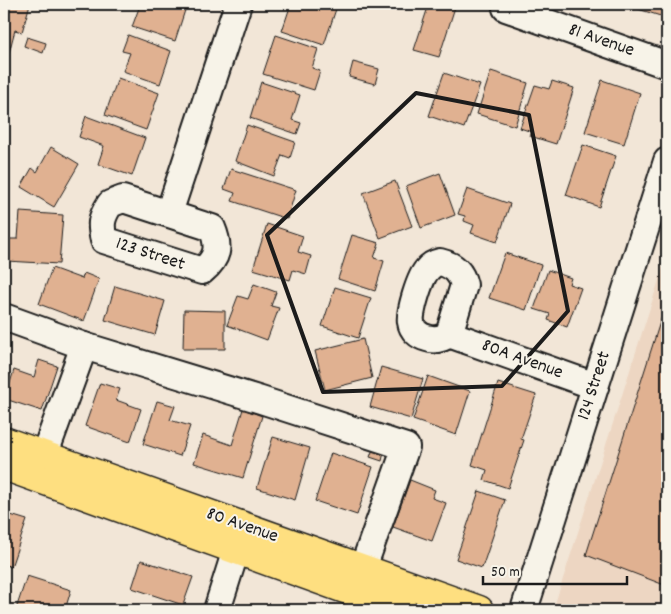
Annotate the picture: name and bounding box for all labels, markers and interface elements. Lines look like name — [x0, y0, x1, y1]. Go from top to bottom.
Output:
street label: 81 Avenue — [564, 17, 638, 65]
street label: 123 Street — [112, 231, 188, 279]
street label: 80A Avenue — [478, 333, 566, 387]
street label: 124 Street — [571, 348, 619, 424]
street label: 80 Avenue — [202, 501, 282, 551]
scale bar — [483, 554, 627, 586]
text: 50 m — [491, 562, 520, 584]

